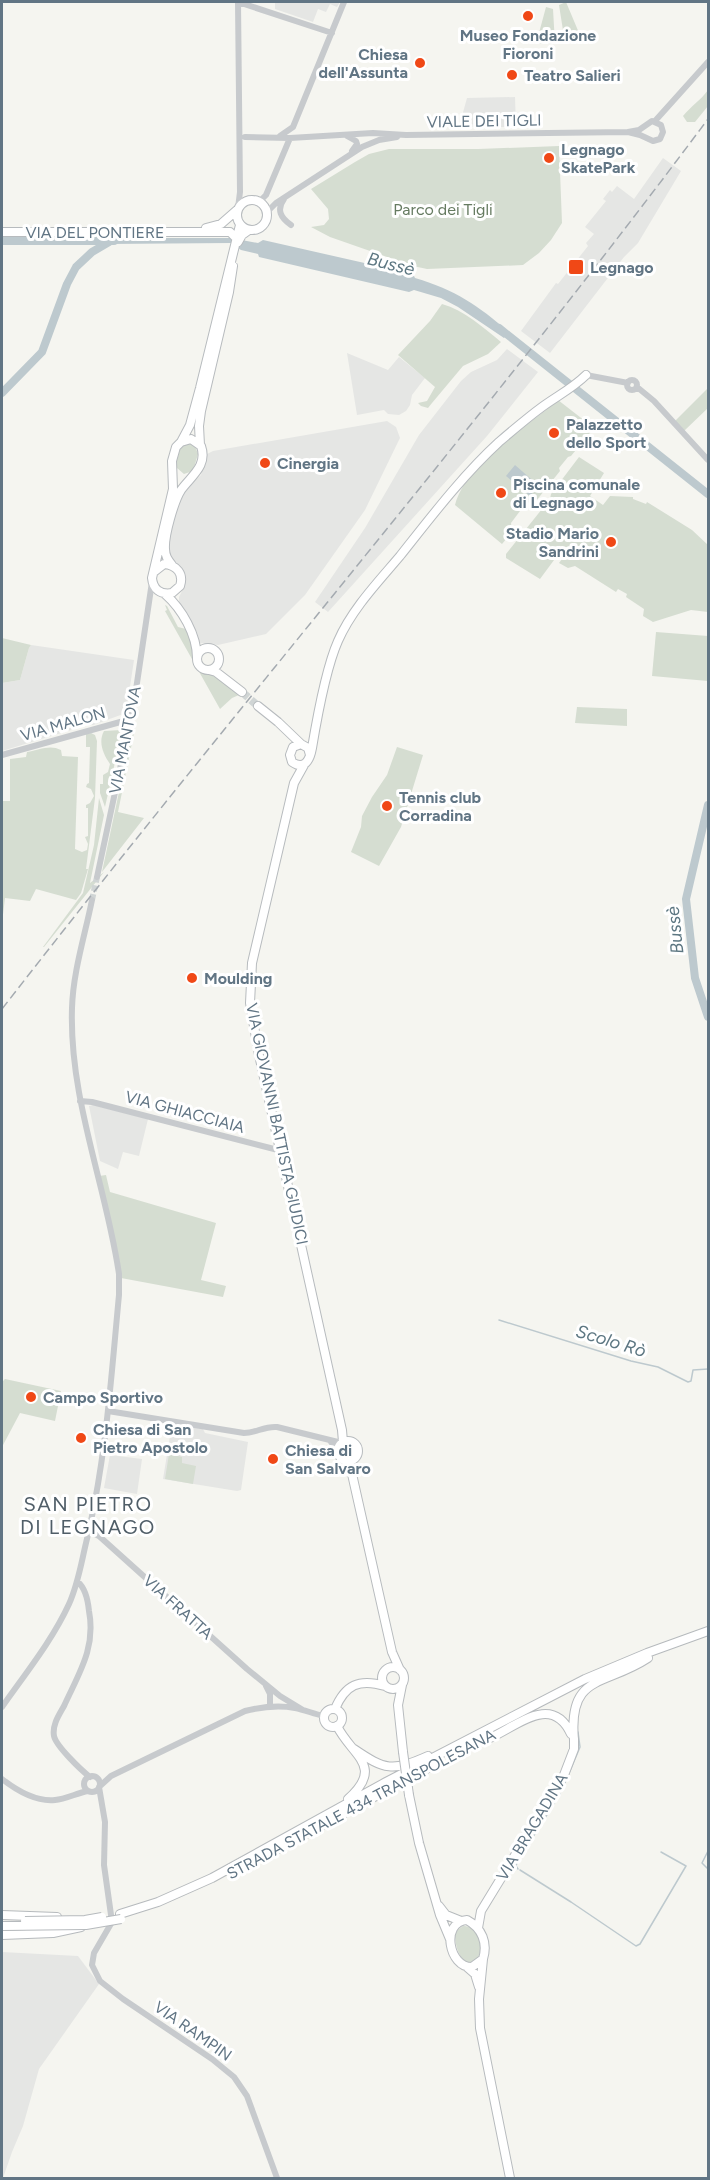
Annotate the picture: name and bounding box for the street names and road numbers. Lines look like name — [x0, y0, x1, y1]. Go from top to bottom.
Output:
street label: VIALE DEI TIGLI — [426, 110, 542, 132]
street label: VIA DEL PONTIERE — [25, 223, 165, 242]
street label: VIA MANTOVA — [105, 684, 145, 795]
street label: VIA MALON — [18, 703, 108, 745]
street label: VIA GIOVANNI BATTISTA GIUDICI — [242, 1001, 312, 1247]
street label: VIA GHIACCIAIA — [123, 1087, 247, 1137]
street label: VIA FRATTA — [139, 1571, 217, 1643]
street label: STRADA STATALE 434 TRANSPOLESANA — [223, 1725, 499, 1883]
street label: VIA BRAGADINA — [492, 1770, 572, 1884]
street label: VIA RAMPIN — [150, 1997, 236, 2065]

